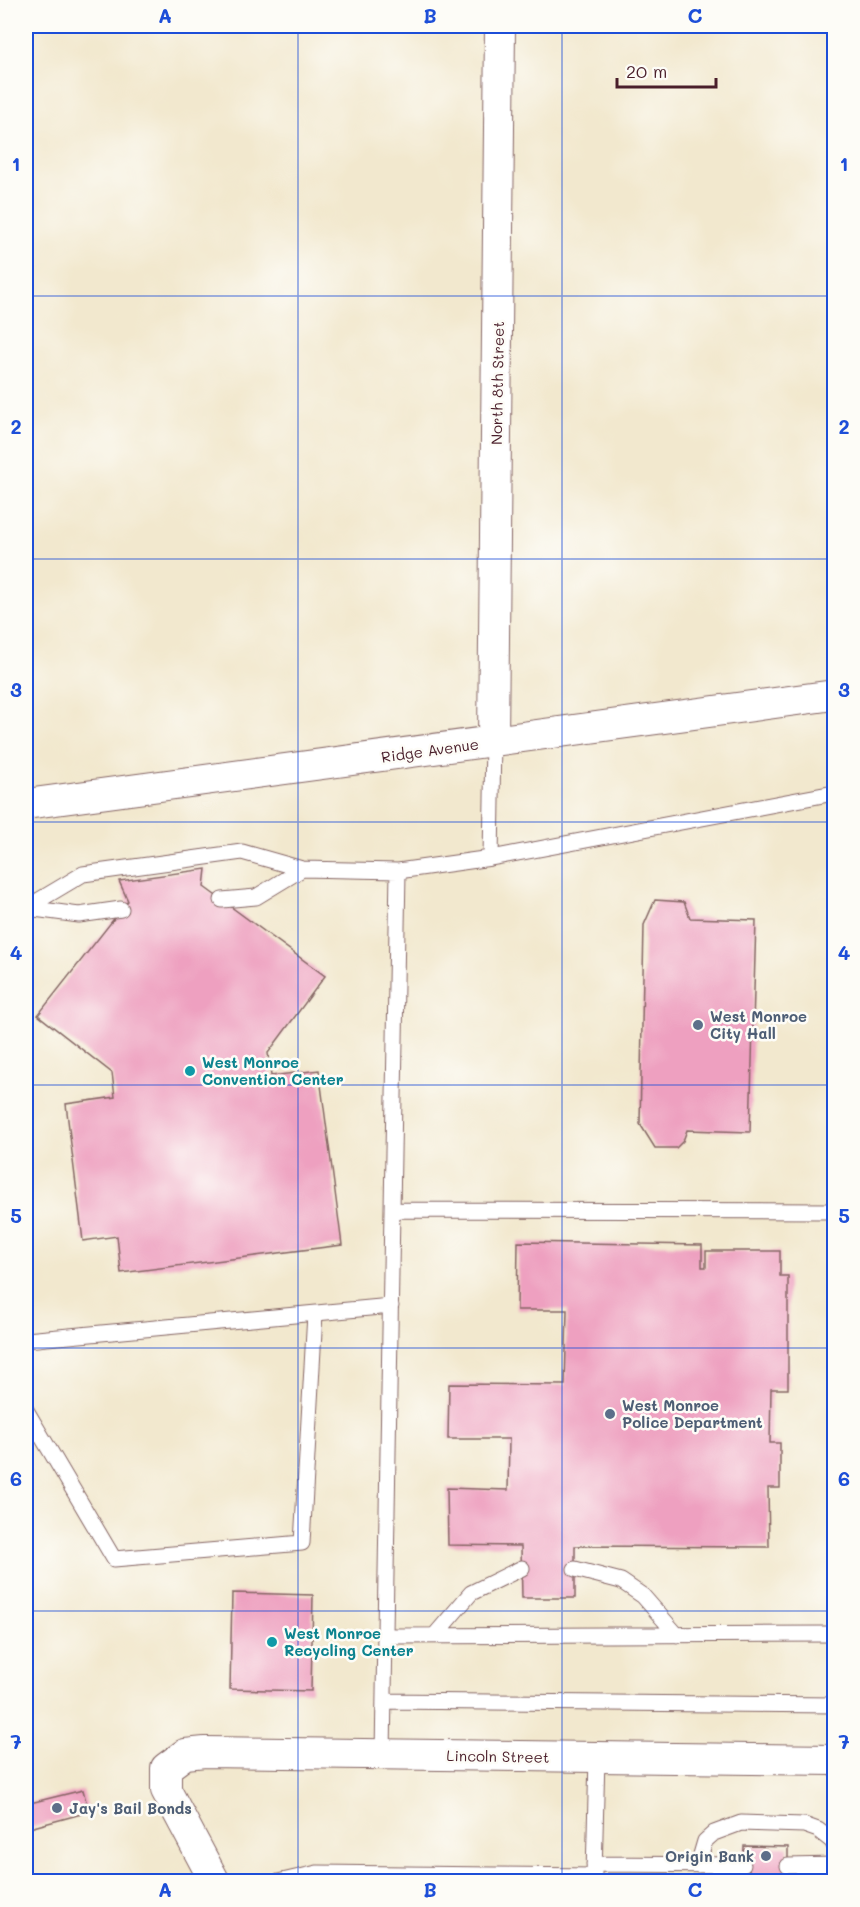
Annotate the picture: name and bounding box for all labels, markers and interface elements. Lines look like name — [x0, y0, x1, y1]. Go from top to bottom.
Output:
text: A — [158, 2, 172, 28]
text: B — [423, 2, 437, 28]
text: C — [688, 2, 703, 28]
scale bar — [617, 51, 716, 89]
text: 20 m — [626, 59, 667, 83]
text: 1 — [12, 150, 20, 176]
text: 1 — [840, 150, 848, 176]
street label: North 8th Street — [486, 321, 508, 445]
text: 2 — [10, 413, 22, 439]
text: 2 — [838, 413, 850, 439]
text: 3 — [10, 676, 22, 702]
text: 3 — [838, 676, 850, 702]
street label: Ridge Avenue — [380, 733, 480, 767]
text: 4 — [10, 939, 23, 965]
text: 4 — [838, 939, 851, 965]
place label: West Monroe City Hall — [710, 1006, 807, 1043]
marker: West Monroe City Hall — [691, 1018, 705, 1032]
place label: West Monroe Convention Center — [202, 1052, 344, 1089]
marker: West Monroe Convention Center — [183, 1064, 197, 1078]
text: 5 — [10, 1202, 22, 1228]
text: 5 — [838, 1202, 850, 1228]
place label: West Monroe Police Department — [622, 1395, 763, 1432]
marker: West Monroe Police Department — [603, 1407, 617, 1421]
text: 6 — [10, 1465, 22, 1491]
text: 6 — [838, 1465, 850, 1491]
place label: West Monroe Recycling Center — [284, 1623, 414, 1660]
marker: West Monroe Recycling Center — [265, 1635, 279, 1649]
text: 7 — [10, 1728, 22, 1754]
text: 7 — [838, 1728, 850, 1754]
street label: Lincoln Street — [446, 1745, 550, 1767]
place label: Jay's Bail Bonds — [69, 1798, 192, 1818]
marker: Jay's Bail Bonds — [50, 1801, 64, 1815]
place label: Origin Bank — [665, 1846, 754, 1866]
marker: Origin Bank — [759, 1849, 773, 1863]
text: A — [158, 1876, 172, 1902]
text: B — [423, 1876, 437, 1902]
text: C — [688, 1876, 703, 1902]

